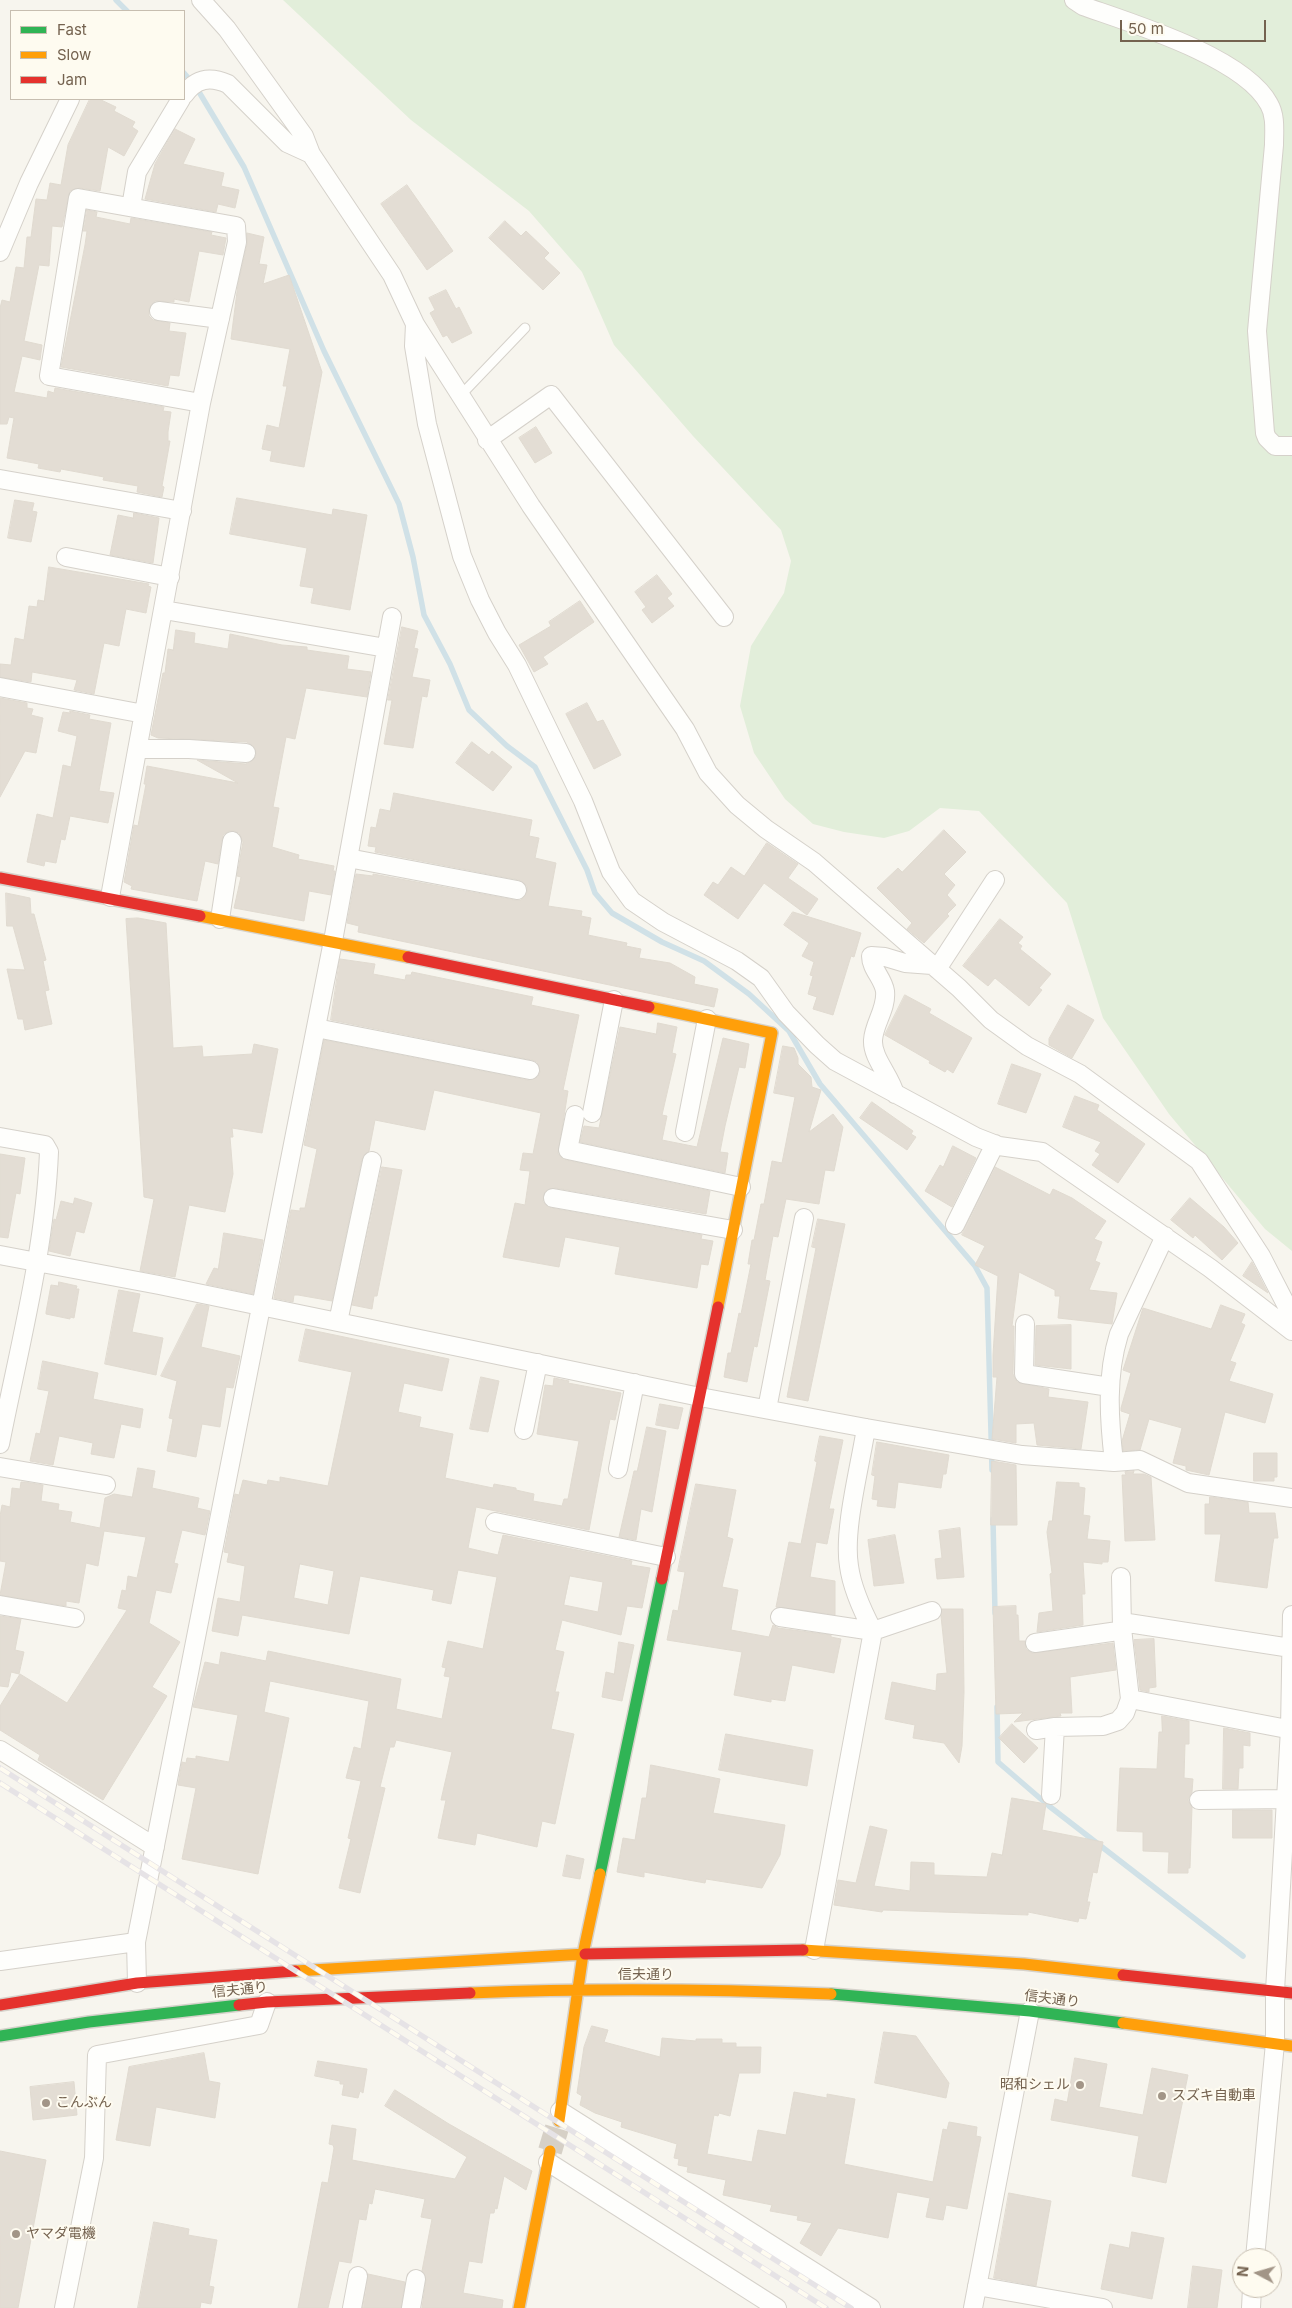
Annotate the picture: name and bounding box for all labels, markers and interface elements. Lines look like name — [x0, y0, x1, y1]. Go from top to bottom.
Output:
legend — [10, 10, 185, 100]
scale bar — [1122, 10, 1268, 42]
text: 50 m — [1128, 19, 1164, 38]
text: Fast — [57, 20, 87, 39]
text: Slow — [57, 45, 91, 64]
text: Jam — [57, 70, 87, 89]
street label: 信夫通り — [618, 1967, 674, 1983]
street label: 信夫通り — [211, 1979, 269, 2001]
street label: 信夫通り — [1023, 1987, 1081, 2011]
place label: 昭和シェル — [1000, 2077, 1070, 2093]
marker: 昭和シェル — [1074, 2079, 1086, 2091]
place label: スズキ自動車 — [1172, 2088, 1256, 2104]
marker: スズキ自動車 — [1156, 2090, 1168, 2102]
place label: こんぶん — [56, 2095, 112, 2111]
marker: こんぶん — [40, 2097, 52, 2109]
place label: ヤマダ電機 — [26, 2226, 96, 2242]
marker: ヤマダ電機 — [10, 2228, 22, 2240]
north arrow — [1232, 2248, 1282, 2298]
text: N — [1234, 2265, 1252, 2278]

